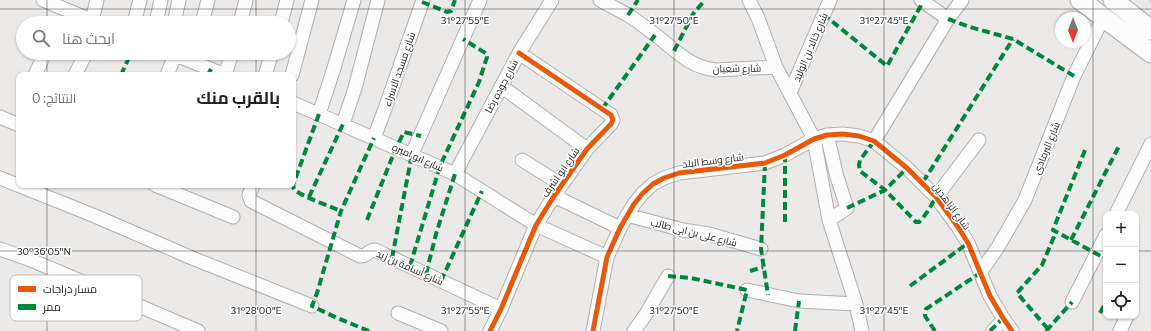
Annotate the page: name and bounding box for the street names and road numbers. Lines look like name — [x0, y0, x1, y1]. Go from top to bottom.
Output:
street label: شارع خالد بن الوليد — [790, 11, 831, 84]
street label: شارع مسجد الاسراء — [381, 30, 418, 108]
street label: شارع جوده رضا — [482, 57, 521, 115]
street label: شارع شعبان — [713, 62, 761, 75]
street label: شارع البرمادى — [1030, 120, 1063, 177]
street label: شارع ابو اميره — [390, 140, 446, 175]
street label: شارع ابو اشرف — [538, 145, 583, 200]
street label: شارع وسط البلد — [682, 150, 744, 171]
street label: شارع الزاهدين — [930, 180, 973, 232]
street label: شارع على بن ابى طالب — [649, 215, 738, 250]
street label: شارع أسامة بن زيد — [374, 247, 445, 288]

